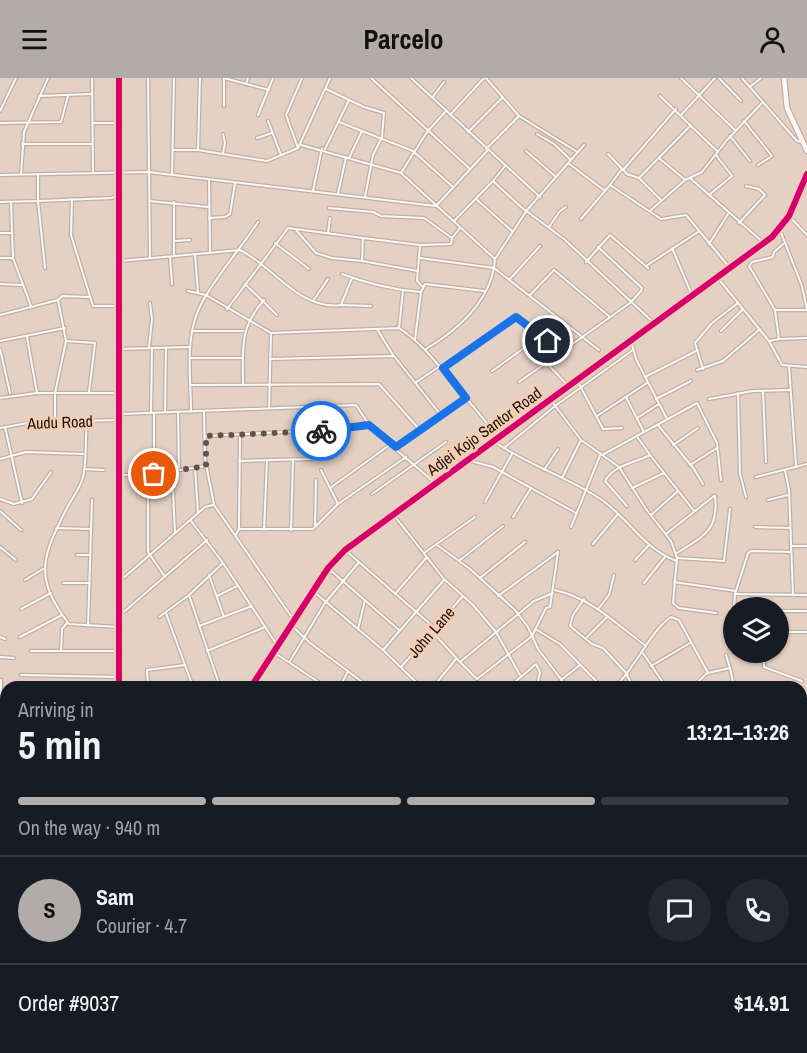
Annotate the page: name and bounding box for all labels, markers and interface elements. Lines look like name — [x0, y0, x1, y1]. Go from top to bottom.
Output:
text: Parcelo — [363, 21, 444, 57]
icon: menu — [18, 23, 51, 56]
icon: person — [756, 23, 789, 56]
pin — [522, 315, 573, 366]
icon: home — [531, 324, 564, 357]
street label: Adjei Kojo Santor Road — [421, 382, 546, 481]
courier — [291, 401, 351, 461]
street label: Audu Road — [26, 410, 93, 434]
icon: bike — [305, 415, 338, 448]
pin — [128, 448, 179, 499]
icon: bag — [137, 457, 170, 490]
map controls — [723, 597, 789, 663]
button: layers — [723, 597, 789, 663]
street label: John Lane — [403, 602, 459, 662]
text: Arriving in — [18, 696, 94, 723]
text: 13:21–13:26 — [687, 717, 789, 747]
text: 5 min — [18, 719, 102, 771]
text: On the way · 940 m — [18, 814, 160, 841]
button: chat — [648, 879, 711, 942]
button: phone — [726, 879, 789, 942]
text: Sam — [96, 882, 134, 912]
text: S — [43, 895, 56, 925]
text: Courier · 4.7 — [96, 912, 187, 939]
text: Order #9037 — [18, 988, 119, 1018]
text: $14.91 — [734, 988, 789, 1018]

